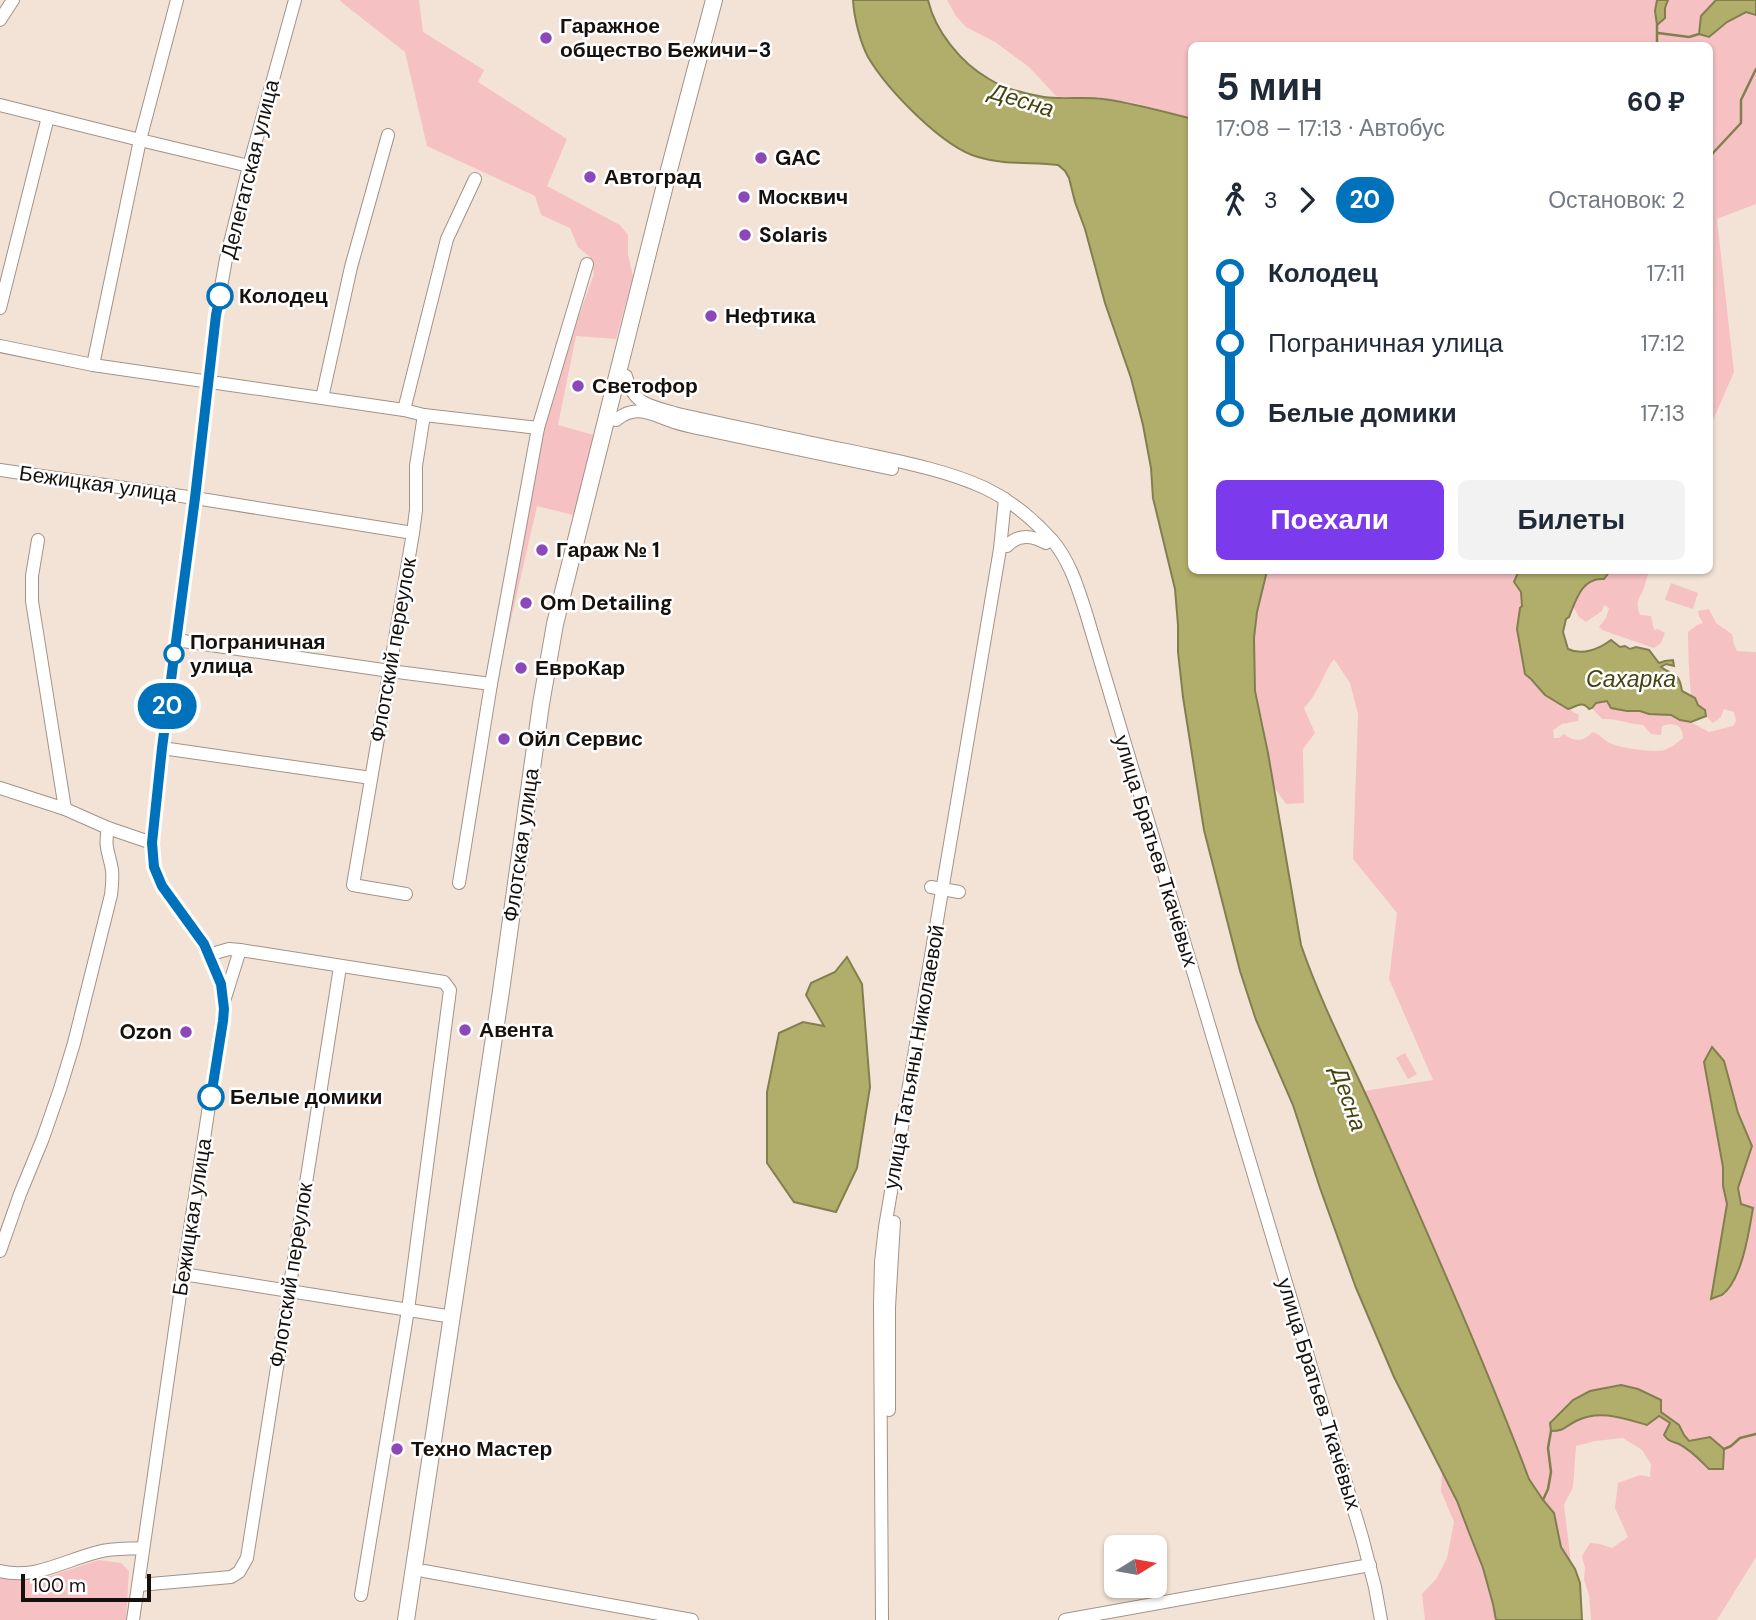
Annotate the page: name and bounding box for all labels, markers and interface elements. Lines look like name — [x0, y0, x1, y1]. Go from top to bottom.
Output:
place label: Гаражное общество Бежичи-3 — [560, 12, 771, 64]
marker: Гаражное общество Бежичи-3 — [538, 30, 554, 46]
text: 5 мин — [1216, 62, 1323, 112]
water label: Десна — [983, 75, 1058, 124]
street label: Делегатская улица — [214, 76, 286, 261]
text: 60 ₽ — [1627, 85, 1685, 119]
text: 17:08 – 17:13 · Автобус — [1216, 113, 1445, 143]
place label: GAC — [775, 144, 821, 172]
marker: GAC — [753, 150, 769, 166]
place label: Автоград — [604, 163, 701, 191]
marker: Автоград — [582, 169, 598, 185]
icon: walk — [1216, 181, 1254, 219]
icon: forward — [1288, 181, 1326, 219]
place label: Москвич — [758, 183, 848, 211]
text: 20 — [1350, 184, 1380, 215]
text: 3 — [1264, 185, 1278, 215]
text: Остановок: 2 — [1548, 185, 1685, 215]
marker: Москвич — [736, 189, 752, 205]
place label: Solaris — [759, 221, 828, 249]
marker: Solaris — [737, 227, 753, 243]
text: Колодец — [1268, 256, 1378, 290]
text: 17:11 — [1647, 258, 1685, 288]
place label: Колодец — [239, 282, 328, 310]
marker: Колодец — [207, 283, 233, 309]
place label: Нефтика — [725, 302, 816, 330]
marker: Нефтика — [703, 308, 719, 324]
text: Пограничная улица — [1268, 326, 1503, 360]
text: 17:12 — [1640, 328, 1685, 358]
place label: Светофор — [592, 372, 698, 400]
marker: Светофор — [570, 378, 586, 394]
text: Белые домики — [1268, 396, 1457, 430]
text: 17:13 — [1640, 398, 1685, 428]
street label: Бежицкая улица — [17, 459, 179, 509]
button: Поехали — [1216, 480, 1444, 560]
button: Билеты — [1458, 480, 1685, 560]
place label: Гараж № 1 — [556, 536, 660, 564]
marker: Гараж № 1 — [534, 542, 550, 558]
street label: Флотский переулок — [363, 555, 423, 744]
place label: Om Detailing — [540, 589, 673, 617]
marker: Om Detailing — [518, 595, 534, 611]
place label: Пограничная улица — [190, 628, 326, 680]
marker: Пограничная улица — [164, 644, 184, 664]
place label: ЕвроКар — [535, 654, 625, 682]
marker: ЕвроКар — [513, 660, 529, 676]
water label: Сахарка — [1586, 664, 1676, 694]
line badge: 20 — [136, 683, 198, 729]
text: 20 — [152, 690, 182, 721]
place label: Ойл Сервис — [518, 725, 643, 753]
marker: Ойл Сервис — [496, 731, 512, 747]
street label: улица Братьев Ткачёвых — [1107, 732, 1205, 971]
street label: Флотская улица — [496, 766, 546, 924]
street label: улица Татьяны Николаевой — [877, 923, 951, 1191]
place label: Авента — [479, 1016, 553, 1044]
place label: Ozon — [119, 1018, 172, 1046]
marker: Авента — [457, 1022, 473, 1038]
marker: Ozon — [178, 1024, 194, 1040]
water label: Десна — [1323, 1060, 1374, 1135]
place label: Белые домики — [230, 1083, 382, 1111]
marker: Белые домики — [198, 1084, 224, 1110]
street label: Бежицкая улица — [166, 1136, 218, 1298]
street label: Флотский переулок — [263, 1180, 320, 1369]
street label: улица Братьев Ткачёвых — [1270, 1275, 1368, 1514]
place label: Техно Мастер — [411, 1435, 552, 1463]
marker: Техно Мастер — [389, 1441, 405, 1457]
north arrow — [1104, 1535, 1167, 1598]
map controls — [1104, 1535, 1167, 1598]
scale bar — [21, 1571, 150, 1603]
text: 100 m — [32, 1573, 86, 1598]

